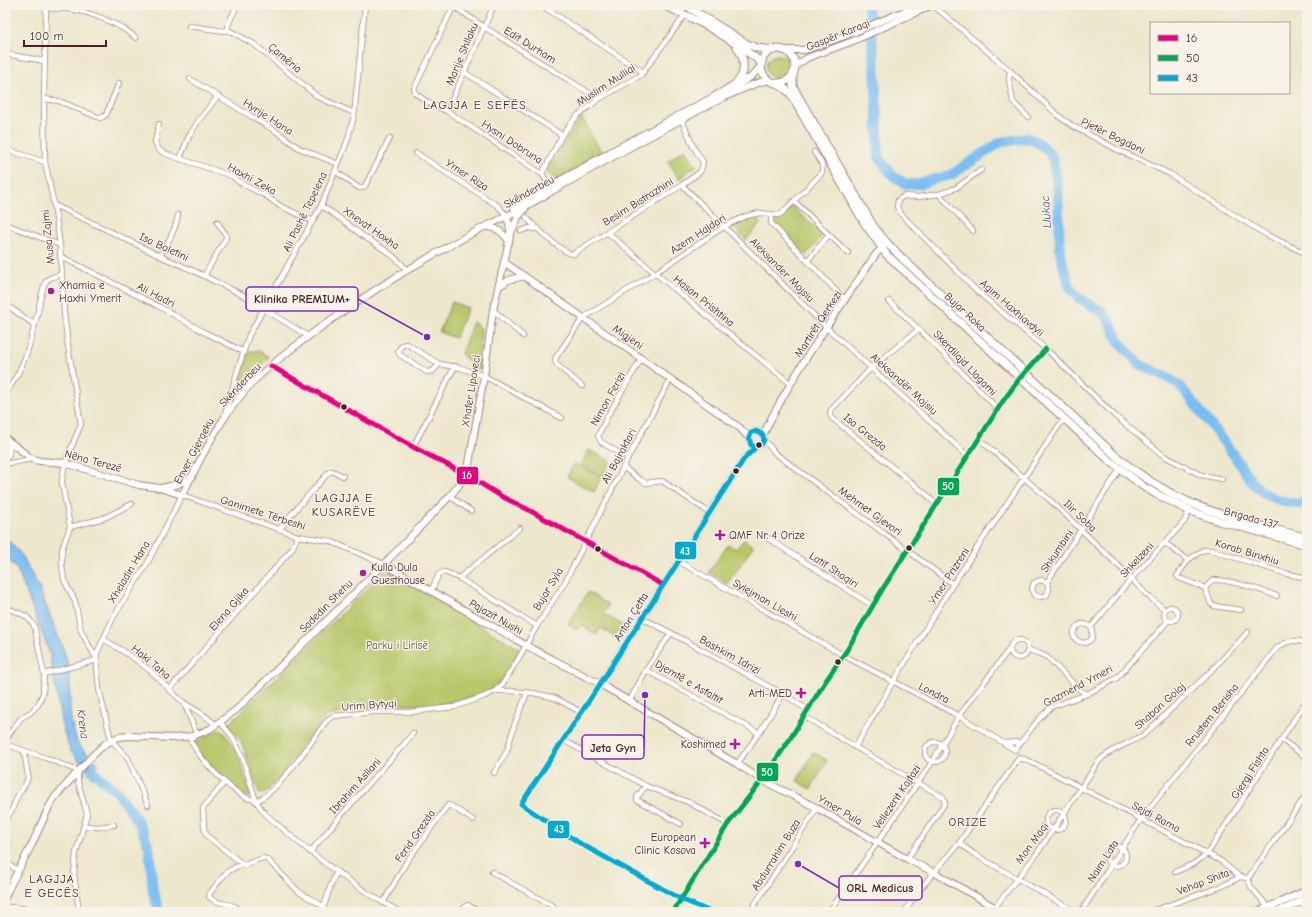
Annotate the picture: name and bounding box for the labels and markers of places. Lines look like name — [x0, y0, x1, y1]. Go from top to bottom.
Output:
place label: Xhamia e Haxhi Ymerit — [59, 279, 122, 305]
marker: Xhamia e Haxhi Ymerit — [46, 286, 56, 296]
callout: Klinika PREMIUM+ — [246, 287, 358, 311]
unlabelled marker — [339, 402, 349, 412]
unlabelled marker — [754, 440, 764, 450]
unlabelled marker — [731, 466, 741, 476]
marker: QMF Nr. 4 Orize — [714, 529, 726, 541]
place label: QMF Nr. 4 Orize — [729, 529, 805, 542]
unlabelled marker — [904, 543, 914, 553]
unlabelled marker — [593, 544, 603, 554]
place label: Kulla Dula Guesthouse — [371, 561, 426, 587]
marker: Kulla Dula Guesthouse — [358, 568, 368, 578]
unlabelled marker — [833, 657, 843, 667]
place label: Arti-MED — [748, 687, 792, 700]
marker: Arti-MED — [795, 687, 807, 699]
callout: Jeta Gyn — [582, 735, 644, 759]
place label: Koshimed — [681, 738, 726, 751]
marker: Koshimed — [729, 738, 741, 750]
place label: European Clinic Kosova — [635, 831, 696, 857]
marker: European Clinic Kosova — [699, 837, 711, 849]
callout: ORL Medicus — [839, 876, 922, 900]

